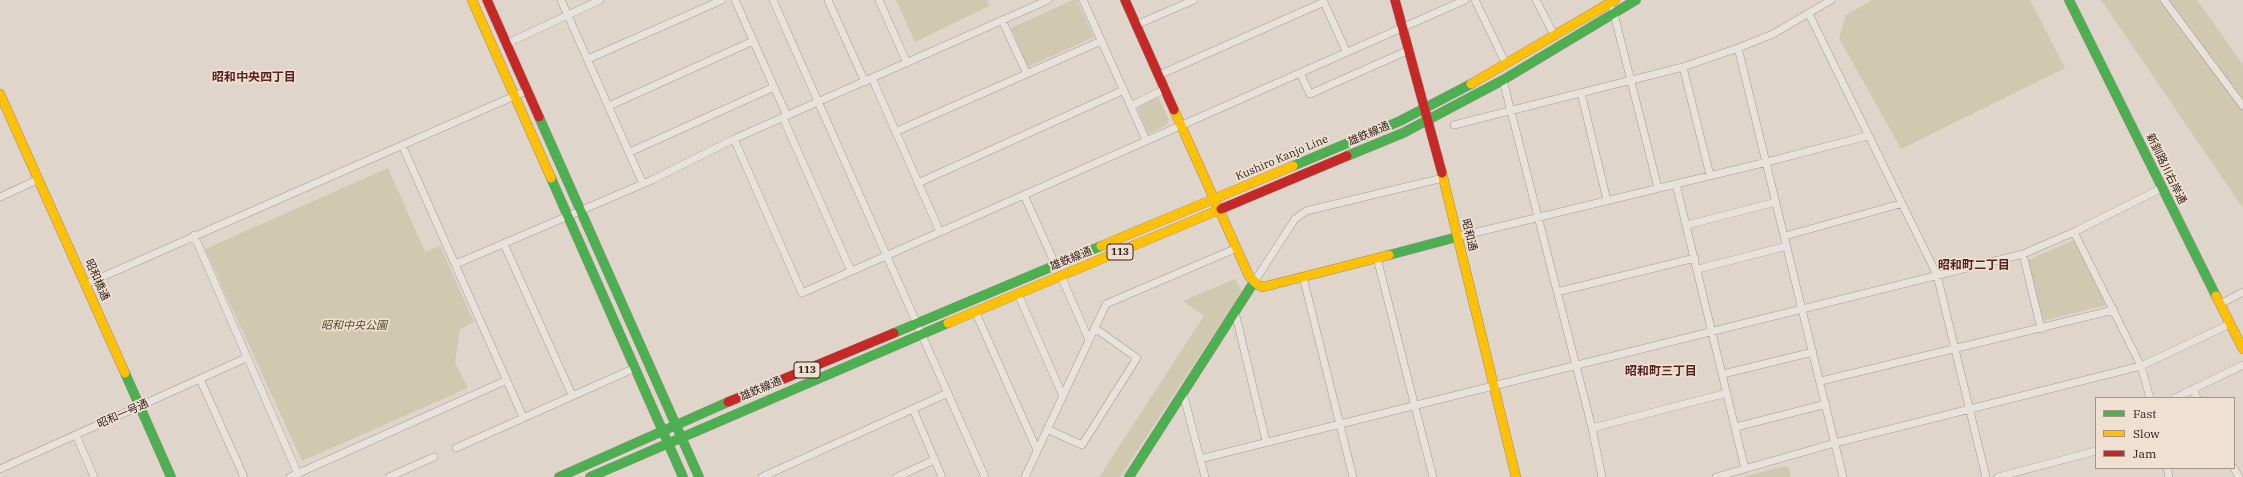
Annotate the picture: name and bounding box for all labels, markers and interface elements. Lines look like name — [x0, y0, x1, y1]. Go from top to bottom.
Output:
district label: 昭和中央四丁目 — [212, 71, 296, 85]
street label: 雄鉄線通 — [1346, 119, 1392, 149]
street label: 新釧路川右岸通 — [2143, 132, 2189, 206]
street label: Kushiro Kanjo Line — [1234, 133, 1330, 183]
street label: 昭和通 — [1459, 217, 1479, 253]
road number: 113 — [1107, 244, 1133, 260]
street label: 雄鉄線通 — [1048, 245, 1094, 273]
street label: 昭和橋通 — [82, 257, 112, 303]
district label: 昭和町二丁目 — [1938, 259, 2010, 273]
park label: 昭和中央公園 — [321, 319, 387, 333]
road number: 113 — [794, 362, 820, 378]
district label: 昭和町三丁目 — [1625, 365, 1697, 379]
street label: 雄鉄線通 — [738, 374, 784, 404]
street label: 昭和一号通 — [95, 397, 151, 431]
legend — [2095, 397, 2235, 469]
text: Fast — [2133, 406, 2157, 421]
text: Slow — [2133, 426, 2160, 441]
text: Jam — [2133, 446, 2156, 461]

